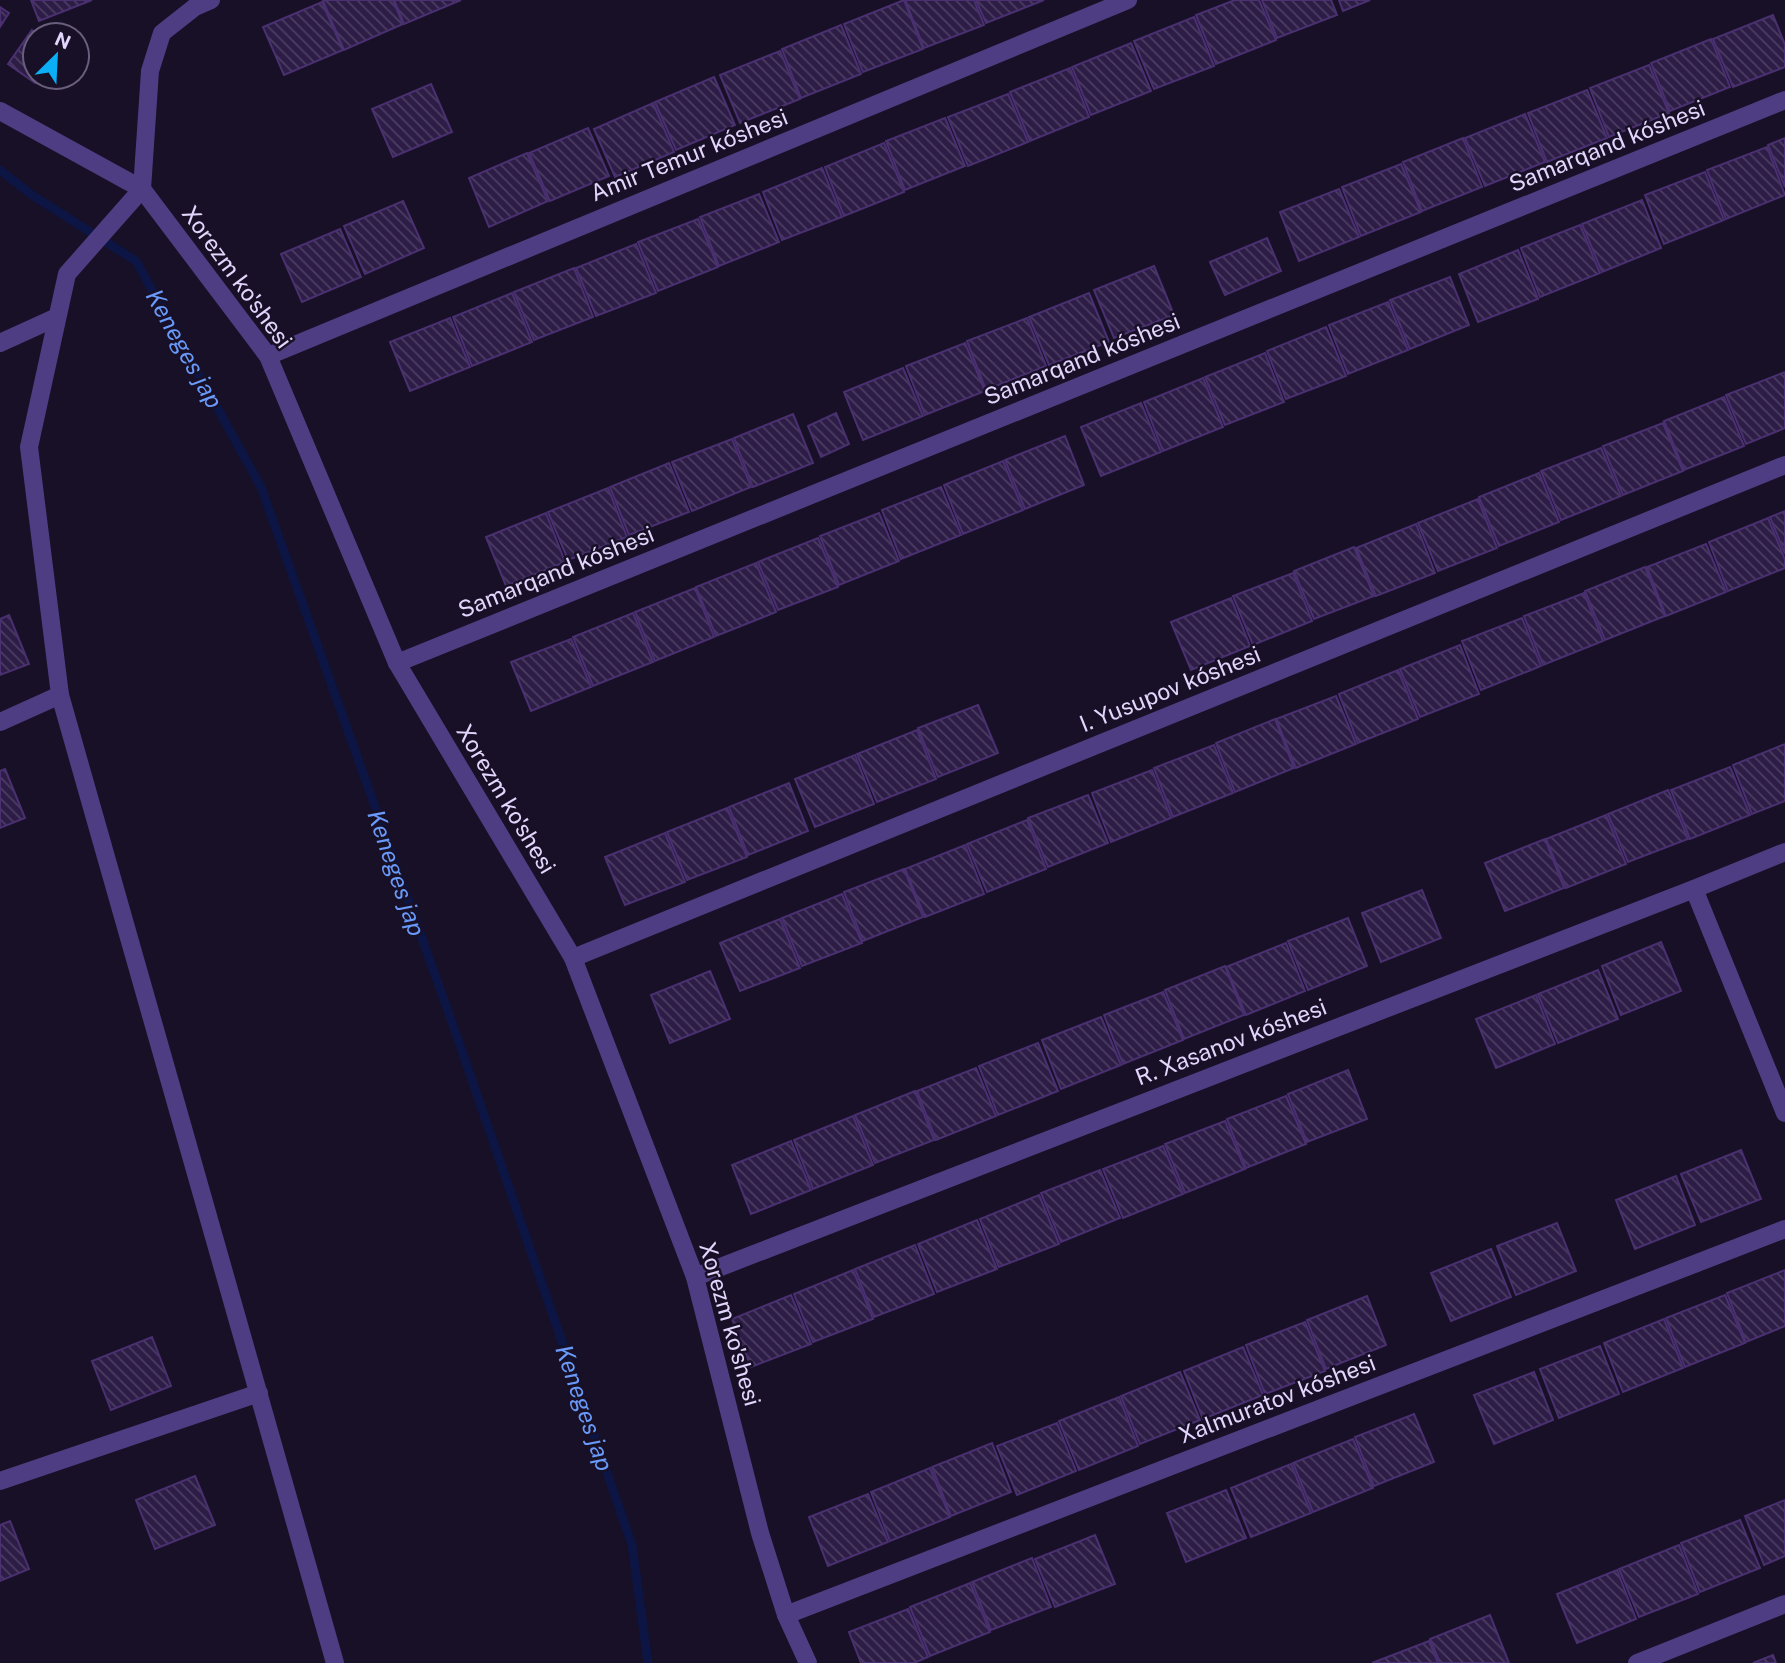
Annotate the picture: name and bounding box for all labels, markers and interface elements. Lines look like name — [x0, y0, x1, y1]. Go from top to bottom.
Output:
north arrow — [21, 21, 91, 91]
text: N — [52, 27, 74, 54]
street label: Samarqand kóshesi — [1505, 94, 1709, 197]
street label: Amir Temur kóshesi — [586, 103, 791, 206]
street label: Xorezm ko'shesi — [177, 200, 298, 353]
water label: Keneges jap — [141, 284, 229, 413]
street label: Samarqand kóshesi — [980, 307, 1184, 410]
street label: Samarqand kóshesi — [454, 520, 658, 623]
street label: I. Yusupov kóshesi — [1075, 640, 1264, 737]
street label: Xorezm ko'shesi — [451, 719, 562, 878]
water label: Keneges jap — [362, 806, 432, 940]
street label: R. Xasanov kóshesi — [1131, 993, 1330, 1090]
street label: Xorezm ko'shesi — [694, 1239, 767, 1409]
water label: Keneges jap — [550, 1341, 620, 1475]
street label: Xalmuratov kóshesi — [1175, 1349, 1379, 1449]

